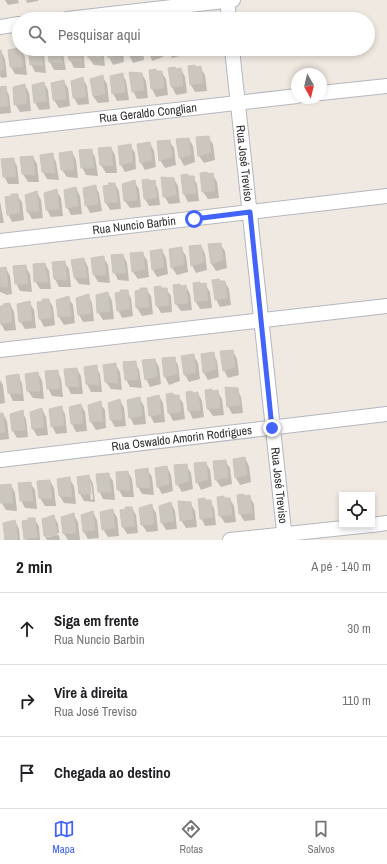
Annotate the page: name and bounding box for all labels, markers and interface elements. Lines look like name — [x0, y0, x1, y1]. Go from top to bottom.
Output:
search box — [12, 12, 375, 56]
icon: search — [26, 23, 48, 45]
text: Pesquisar aqui — [58, 24, 141, 45]
north arrow — [291, 68, 327, 104]
street label: Rua Geraldo Conglian — [98, 100, 198, 127]
street label: Rua José Treviso — [232, 124, 256, 202]
route start — [185, 210, 203, 228]
street label: Rua Nuncio Barbin — [92, 213, 177, 238]
route end — [263, 419, 281, 437]
street label: Rua Oswaldo Amorin Rodrigues — [111, 422, 253, 455]
street label: Rua José Treviso — [267, 446, 291, 524]
map controls — [339, 492, 375, 528]
button: locate — [339, 492, 375, 528]
text: 2 min — [16, 555, 52, 578]
text: A pé · 140 m — [311, 558, 371, 575]
text: Siga em frente — [54, 610, 139, 631]
icon: ahead — [16, 618, 38, 640]
text: 30 m — [347, 620, 371, 637]
text: Rua Nuncio Barbin — [54, 631, 145, 648]
text: Vire à direita — [54, 682, 128, 703]
icon: right — [16, 690, 38, 712]
text: 110 m — [342, 692, 371, 709]
text: Rua José Treviso — [54, 703, 137, 720]
icon: arrive — [16, 762, 38, 784]
text: Chegada ao destino — [54, 762, 171, 783]
tab: Mapa — [52, 818, 75, 856]
tab: Rotas — [179, 818, 203, 856]
tab: Salvos — [308, 818, 335, 856]

